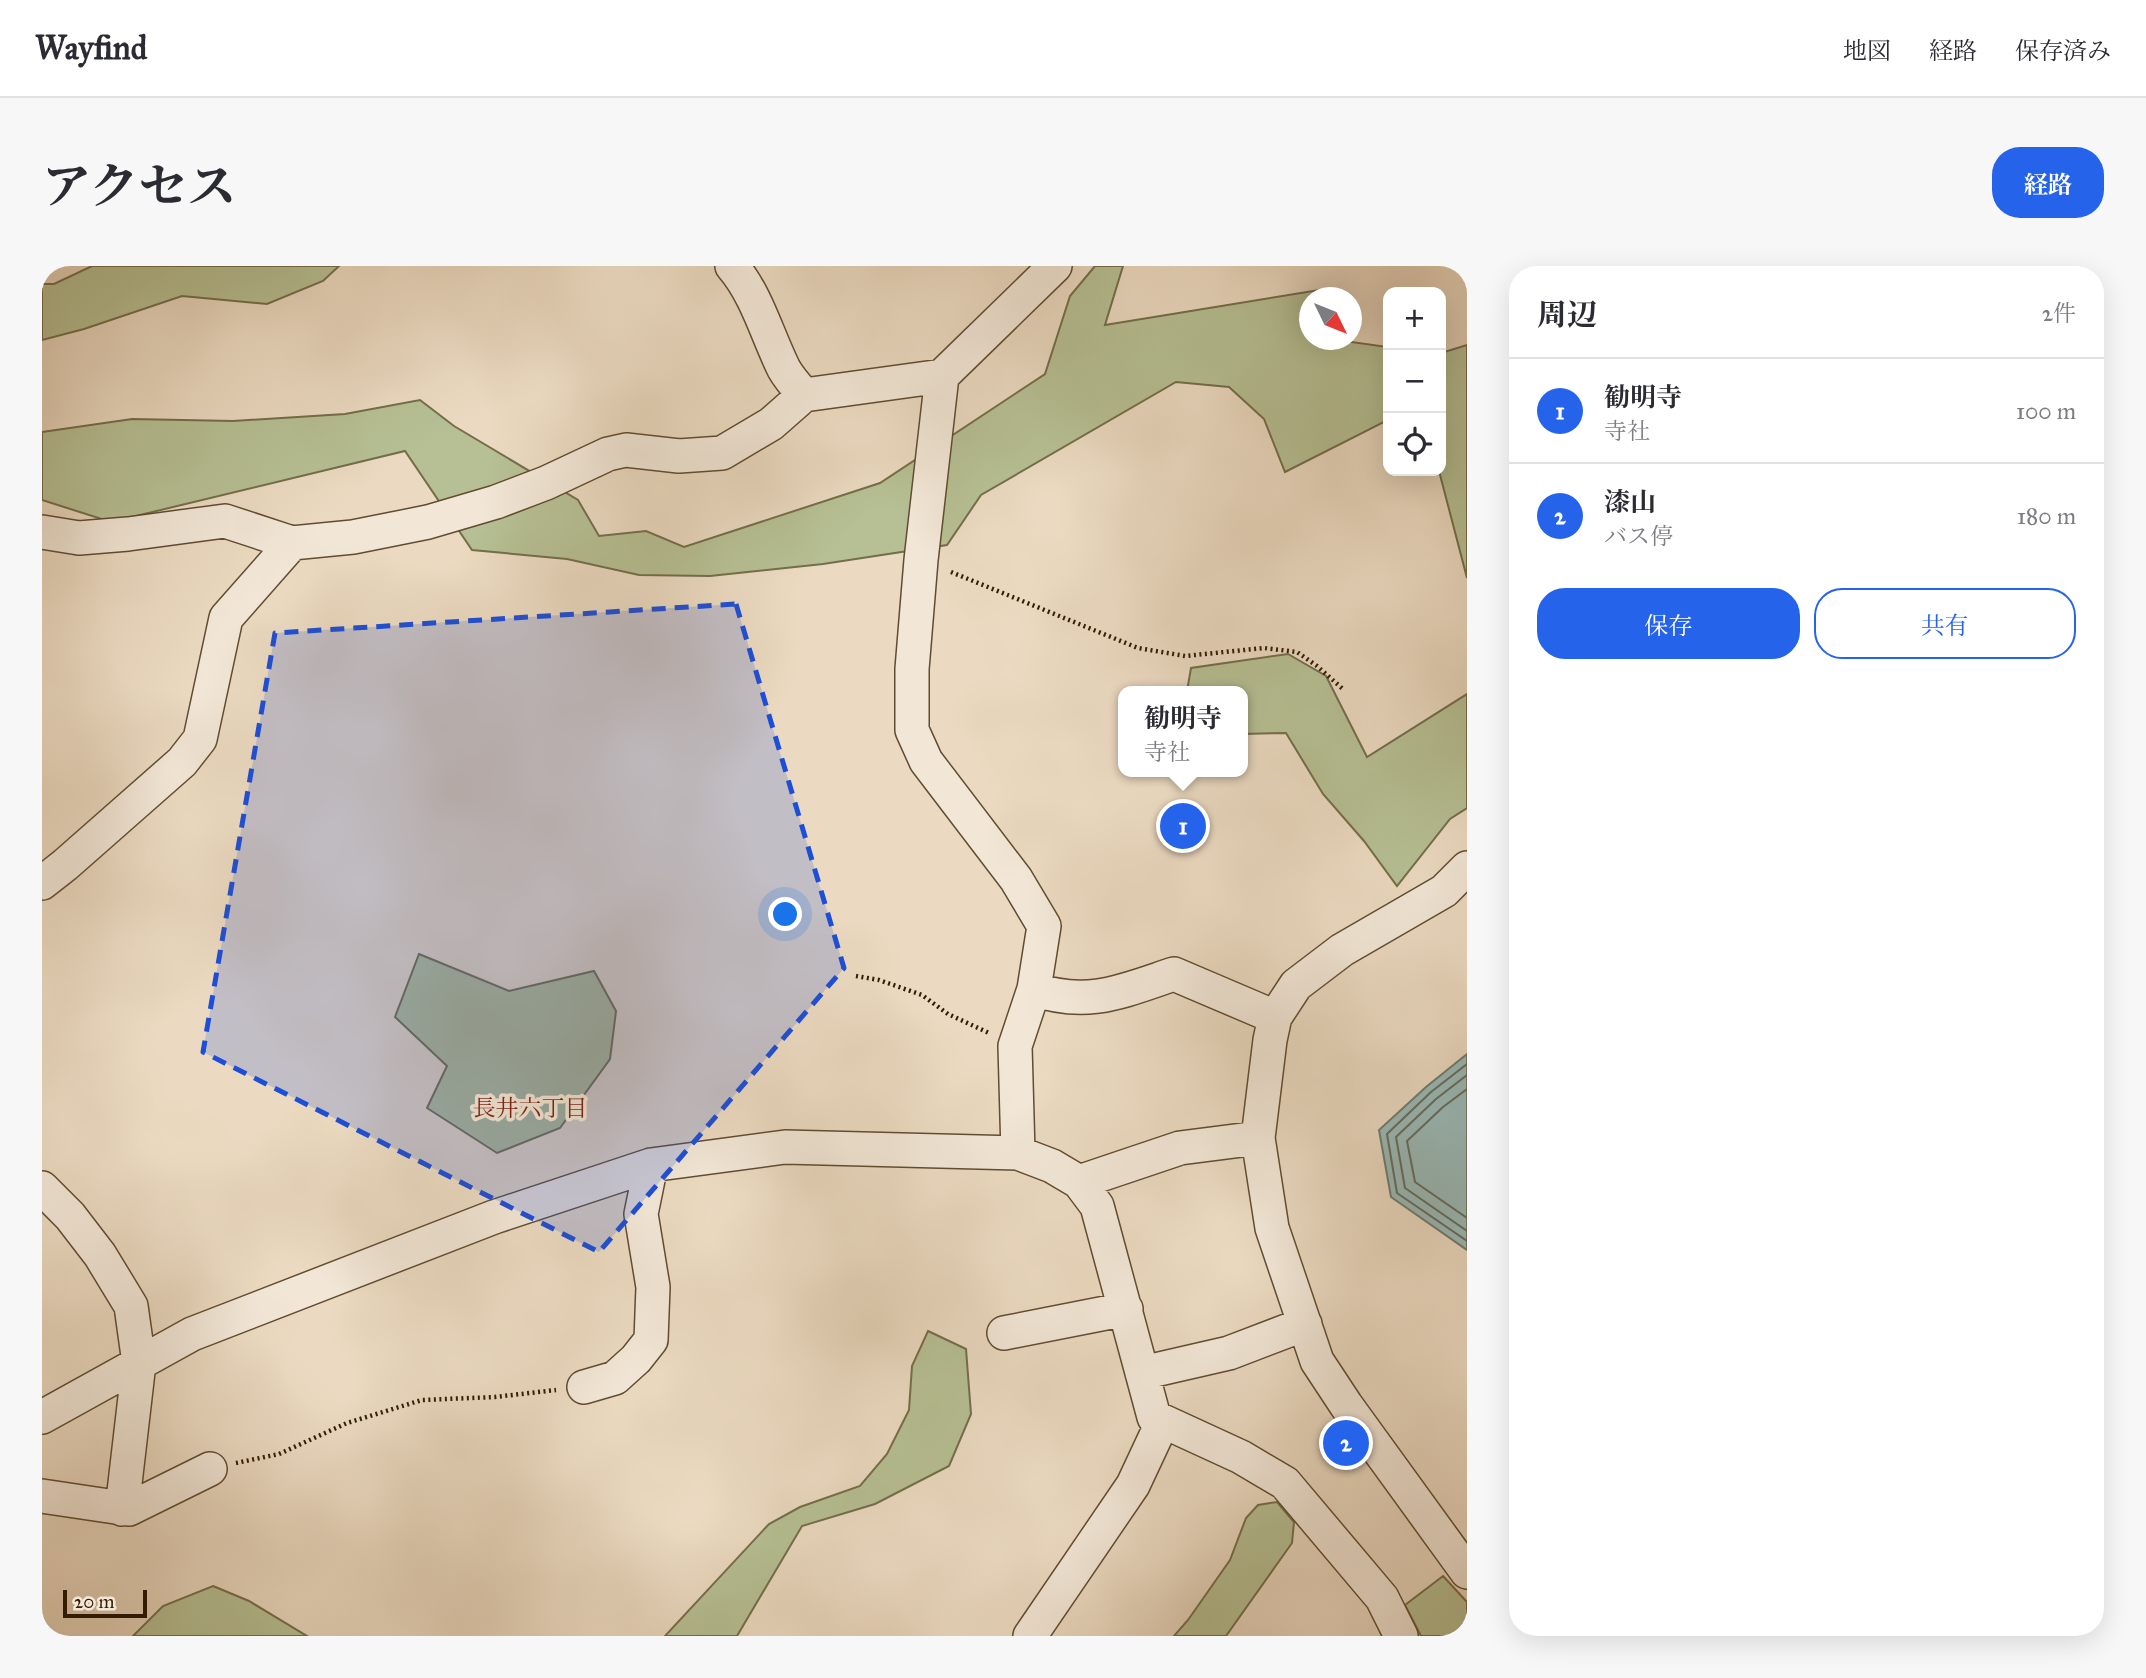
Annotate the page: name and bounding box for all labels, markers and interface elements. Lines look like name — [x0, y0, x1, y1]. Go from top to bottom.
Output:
text: Wayfind — [35, 28, 147, 68]
text: 地図 — [1843, 36, 1891, 66]
text: 経路 — [1929, 36, 1977, 66]
text: 保存済み — [2015, 36, 2111, 66]
button: 経路 — [1992, 147, 2104, 218]
text: アクセス — [42, 157, 237, 216]
north arrow — [1299, 287, 1362, 350]
map controls — [1383, 287, 1446, 476]
button: + — [1383, 287, 1446, 350]
text: 周辺 — [1537, 297, 1597, 333]
text: 2件 — [2042, 299, 2076, 327]
button: − — [1383, 350, 1446, 413]
text: 勧明寺 — [1604, 381, 1682, 413]
text: 1 — [1555, 397, 1565, 425]
text: 100 m — [2016, 397, 2076, 425]
button: locate — [1383, 413, 1446, 476]
text: 寺社 — [1604, 417, 1650, 445]
text: 漆山 — [1604, 486, 1656, 518]
text: 2 — [1554, 502, 1566, 530]
text: 180 m — [2017, 502, 2076, 530]
text: バス停 — [1604, 522, 1673, 550]
button: 保存 — [1537, 588, 1800, 659]
button: 共有 — [1814, 588, 2076, 659]
popup — [1118, 686, 1248, 777]
text: 勧明寺 — [1144, 702, 1222, 734]
text: 寺社 — [1144, 738, 1190, 766]
pin: 1 — [1160, 800, 1206, 852]
your location — [768, 897, 802, 931]
district label: 長井六丁目 — [473, 1094, 588, 1122]
pin: 2 — [1323, 1417, 1369, 1469]
scale bar — [63, 1587, 147, 1619]
text: 20 m — [74, 1590, 115, 1613]

